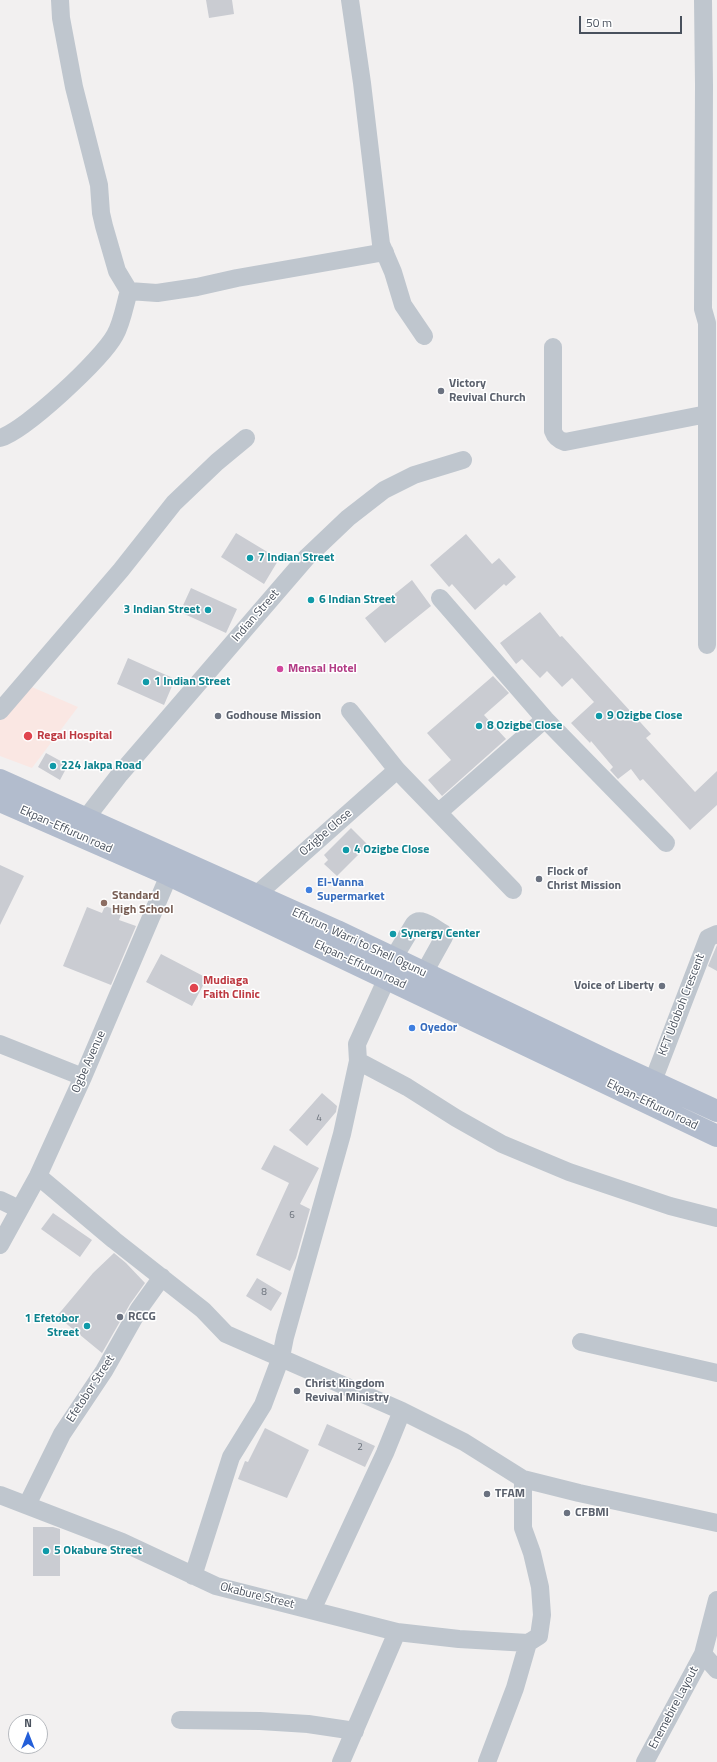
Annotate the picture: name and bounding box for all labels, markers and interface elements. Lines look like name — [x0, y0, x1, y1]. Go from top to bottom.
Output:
scale bar — [581, 8, 684, 34]
text: 50 m — [586, 13, 612, 32]
place label: Victory Revival Church — [449, 377, 526, 405]
marker: Victory Revival Church — [436, 386, 446, 396]
place label: 7 Indian Street — [258, 551, 334, 565]
marker: 7 Indian Street — [245, 553, 255, 563]
street label: Indian Street — [229, 587, 283, 645]
place label: 6 Indian Street — [319, 593, 395, 607]
marker: 6 Indian Street — [306, 595, 316, 605]
place label: 3 Indian Street — [124, 603, 200, 617]
marker: 3 Indian Street — [203, 605, 213, 615]
place label: Mensal Hotel — [288, 662, 357, 676]
marker: Mensal Hotel — [275, 664, 285, 674]
place label: 1 Indian Street — [154, 675, 230, 689]
marker: 1 Indian Street — [141, 677, 151, 687]
place label: Godhouse Mission — [226, 709, 321, 723]
place label: 9 Ozigbe Close — [607, 709, 682, 723]
marker: Godhouse Mission — [213, 711, 223, 721]
marker: 9 Ozigbe Close — [594, 711, 604, 721]
place label: 8 Ozigbe Close — [487, 719, 562, 733]
marker: 8 Ozigbe Close — [474, 721, 484, 731]
place label: Regal Hospital — [37, 729, 112, 743]
marker: Regal Hospital — [22, 730, 34, 742]
place label: 224 Jakpa Road — [61, 759, 141, 773]
marker: 224 Jakpa Road — [48, 761, 58, 771]
street label: Ekpan-Effurun road — [18, 803, 114, 857]
street label: Ozigbe Close — [297, 806, 355, 860]
place label: 4 Ozigbe Close — [354, 843, 429, 857]
marker: 4 Ozigbe Close — [341, 845, 351, 855]
place label: Flock of Christ Mission — [547, 865, 621, 893]
marker: Flock of Christ Mission — [534, 874, 544, 884]
place label: El-Vanna Supermarket — [317, 876, 384, 904]
marker: El-Vanna Supermarket — [304, 885, 314, 895]
place label: Standard High School — [112, 889, 173, 917]
marker: Standard High School — [99, 898, 109, 908]
street label: Effurun, Warri to Shell Ogunu — [289, 905, 429, 981]
place label: Synergy Center — [401, 927, 480, 941]
marker: Synergy Center — [388, 929, 398, 939]
street label: Ekpan-Effurun road — [312, 937, 408, 993]
street label: KFT Udoboh Crescent — [656, 952, 708, 1058]
place label: Mudiaga Faith Clinic — [203, 974, 260, 1002]
place label: Voice of Liberty — [574, 979, 654, 993]
marker: Voice of Liberty — [657, 981, 667, 991]
marker: Mudiaga Faith Clinic — [188, 982, 200, 994]
place label: Oyedor — [420, 1021, 457, 1035]
marker: Oyedor — [407, 1023, 417, 1033]
street label: Ogbe Avenue — [69, 1029, 109, 1095]
street label: Ekpan-Effurun road — [604, 1077, 700, 1133]
house number: 4 — [316, 1113, 322, 1125]
house number: 6 — [289, 1210, 295, 1222]
house number: 8 — [261, 1287, 267, 1299]
place label: RCCG — [128, 1310, 156, 1324]
place label: 1 Efetobor Street — [25, 1312, 79, 1340]
marker: RCCG — [115, 1312, 125, 1322]
marker: 1 Efetobor Street — [82, 1321, 92, 1331]
street label: Efetobor Street — [64, 1353, 118, 1425]
place label: Christ Kingdom Revival Ministry — [305, 1377, 389, 1405]
marker: Christ Kingdom Revival Ministry — [292, 1386, 302, 1396]
house number: 2 — [357, 1442, 363, 1454]
place label: TFAM — [495, 1487, 525, 1501]
marker: TFAM — [482, 1489, 492, 1499]
place label: CFBMI — [575, 1506, 609, 1520]
marker: CFBMI — [562, 1508, 572, 1518]
place label: 5 Okabure Street — [54, 1544, 142, 1558]
marker: 5 Okabure Street — [41, 1546, 51, 1556]
street label: Okabure Street — [218, 1580, 296, 1612]
street label: Enemebire Layout — [646, 1664, 702, 1752]
north arrow — [8, 1714, 48, 1754]
text: N — [24, 1715, 32, 1731]

